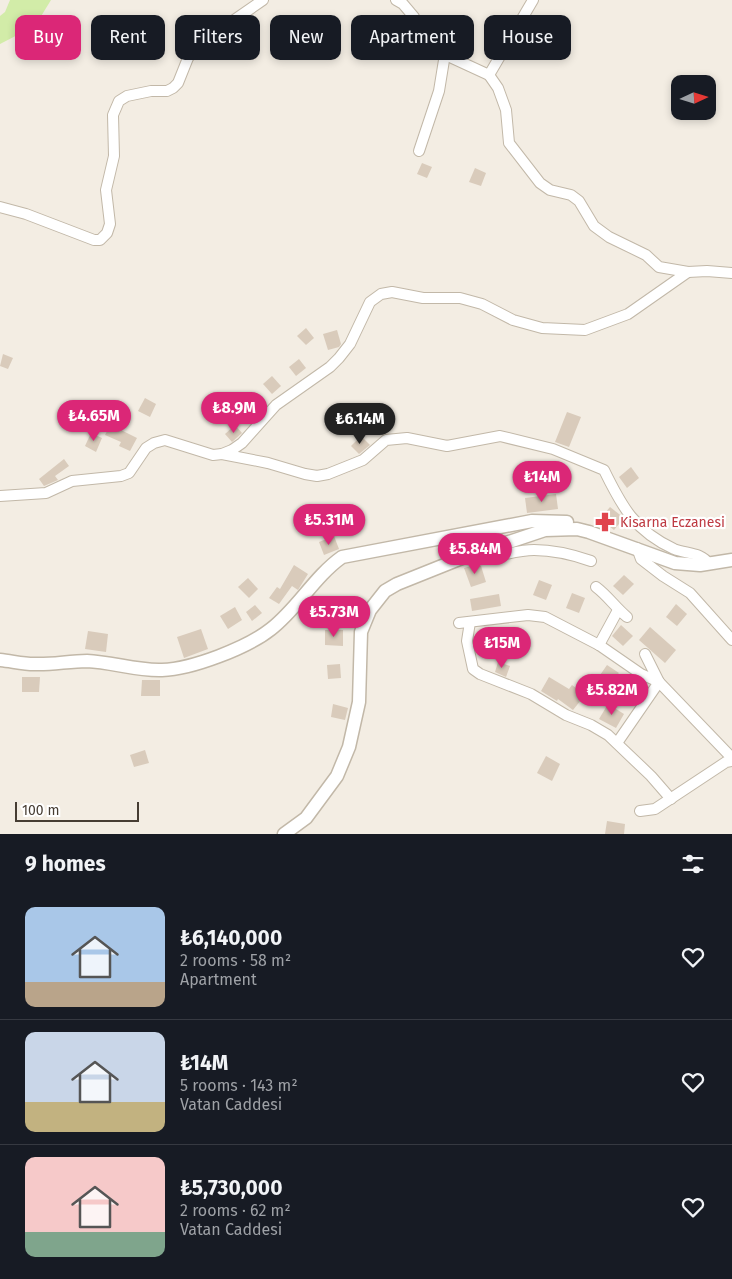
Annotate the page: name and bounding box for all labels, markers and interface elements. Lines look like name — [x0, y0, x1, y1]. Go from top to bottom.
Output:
chip: Buy — [15, 15, 81, 60]
chip: Rent — [91, 15, 165, 60]
chip: Filters — [175, 15, 260, 60]
chip: New — [270, 15, 341, 60]
chip: Apartment — [351, 15, 474, 60]
chip: House — [484, 15, 571, 60]
north arrow — [671, 75, 716, 120]
map controls — [671, 75, 716, 120]
pin: ₺8.9M — [199, 392, 269, 434]
text: ₺8.9M — [212, 398, 256, 417]
pin: ₺4.65M — [53, 400, 135, 442]
pin: ₺6.14M — [319, 402, 401, 445]
text: ₺4.65M — [68, 406, 120, 425]
text: ₺6.14M — [335, 409, 385, 428]
pin: ₺14M — [512, 460, 572, 503]
text: ₺14M — [524, 467, 560, 486]
pin: ₺5.31M — [288, 504, 370, 546]
text: ₺5.31M — [304, 510, 354, 529]
pharmacy icon: Kisarna Eczanesi — [594, 511, 616, 533]
place label: Kisarna Eczanesi — [620, 514, 725, 531]
pin: ₺5.84M — [434, 532, 516, 575]
text: ₺5.84M — [449, 539, 501, 558]
pin: ₺5.73M — [293, 596, 375, 638]
text: ₺5.73M — [309, 602, 359, 621]
pin: ₺15M — [472, 626, 532, 669]
text: ₺15M — [484, 633, 520, 652]
pin: ₺5.82M — [571, 674, 653, 716]
text: ₺5.82M — [586, 680, 638, 699]
scale bar — [15, 799, 139, 822]
text: 100 m — [22, 802, 59, 819]
icon: filters — [679, 850, 707, 878]
text: 9 homes — [25, 851, 106, 877]
text: ₺6,140,000 — [180, 925, 282, 951]
icon: home — [65, 927, 125, 987]
icon: heart — [679, 943, 707, 971]
text: 2 rooms · 58 m² — [180, 951, 291, 970]
text: Apartment — [180, 970, 257, 989]
text: ₺14M — [180, 1050, 228, 1076]
icon: home — [65, 1052, 125, 1112]
icon: heart — [679, 1068, 707, 1096]
text: 5 rooms · 143 m² — [180, 1076, 298, 1095]
text: Vatan Caddesi — [180, 1095, 282, 1114]
text: ₺5,730,000 — [180, 1175, 282, 1201]
icon: home — [65, 1177, 125, 1237]
icon: heart — [679, 1193, 707, 1221]
text: 2 rooms · 62 m² — [180, 1201, 291, 1220]
text: Vatan Caddesi — [180, 1220, 282, 1239]

